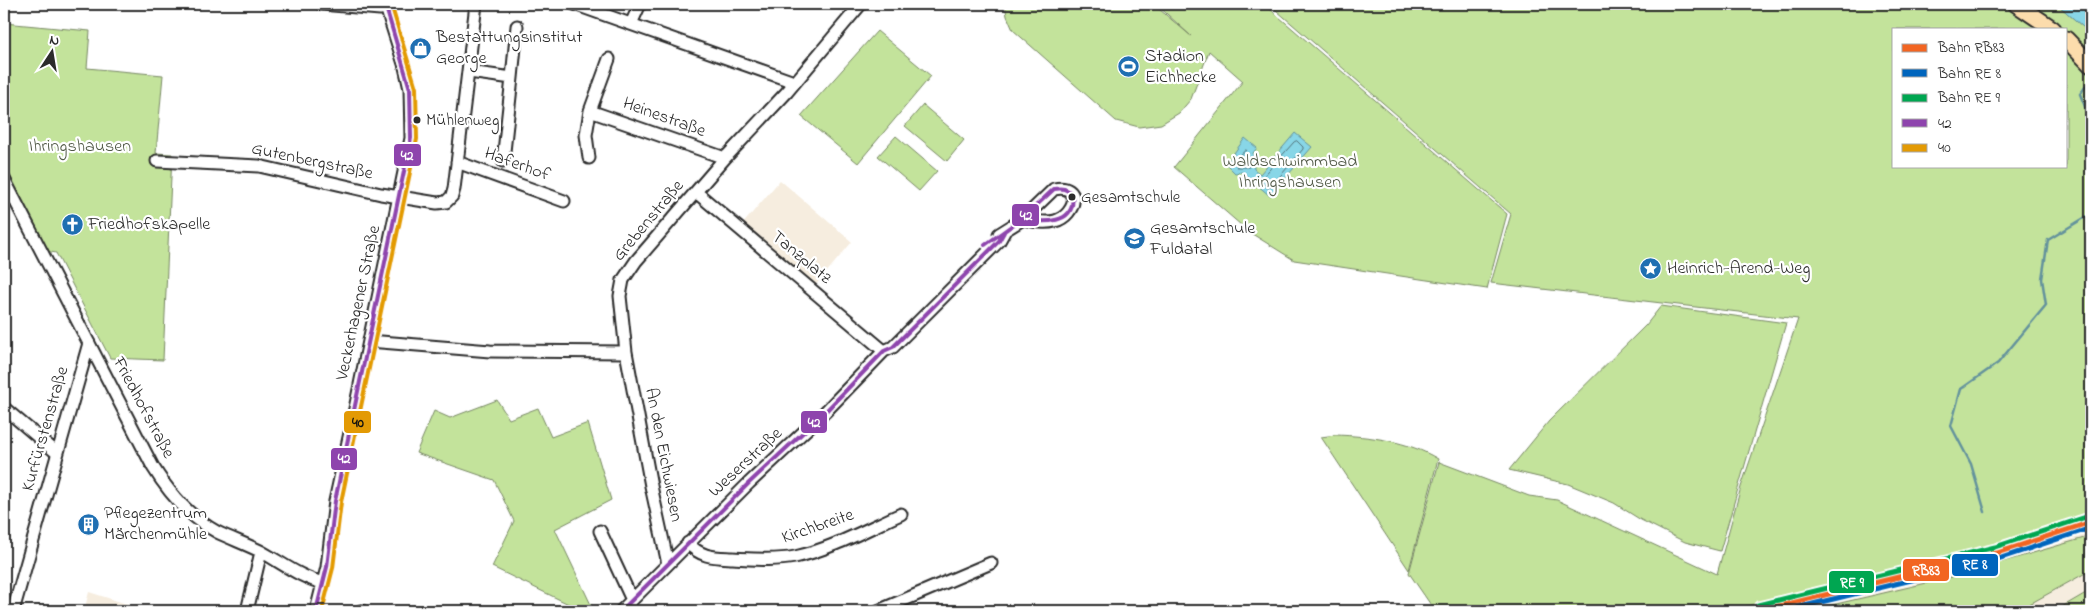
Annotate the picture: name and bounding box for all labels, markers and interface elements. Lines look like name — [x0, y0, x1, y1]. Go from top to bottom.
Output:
place label: Bestattungsinstitut George — [435, 25, 582, 73]
north arrow — [28, 28, 78, 78]
legend — [1892, 28, 2068, 168]
text: N — [48, 29, 61, 52]
shop icon: Bestattungsinstitut George — [408, 36, 432, 60]
text: Bahn RB83 — [1937, 37, 2005, 59]
place label: Stadion Eichhecke — [1145, 44, 1217, 91]
sports icon: Stadion Eichhecke — [1117, 55, 1141, 79]
text: Bahn RE 8 — [1937, 63, 2002, 85]
text: Bahn RE 9 — [1937, 87, 2001, 109]
street label: Heinestraße — [619, 91, 710, 145]
place label: Mühlenweg — [426, 108, 499, 135]
text: 42 — [1938, 113, 1952, 135]
marker: Mühlenweg — [412, 115, 422, 125]
park label: Ihringshausen — [29, 134, 131, 161]
street label: Gutenbergstraße — [249, 136, 376, 189]
text: 40 — [1938, 137, 1951, 159]
street label: Haferhof — [480, 141, 554, 189]
line badge: 42 — [393, 143, 422, 167]
text: 42 — [400, 146, 413, 167]
park label: Waldschwimmbad Ihringshausen — [1223, 149, 1357, 197]
street label: Grebenstraße — [607, 174, 691, 267]
place label: Gesamtschule — [1081, 185, 1181, 210]
marker: Gesamtschule — [1067, 192, 1077, 202]
line badge: 42 — [1011, 203, 1040, 227]
text: 42 — [1019, 206, 1032, 227]
place label: Friedhofskapelle — [87, 212, 211, 238]
church icon: Friedhofskapelle — [60, 213, 84, 237]
place label: Gesamtschule Fuldatal — [1149, 216, 1256, 263]
street label: Veckerhagener Straße — [330, 222, 389, 384]
street label: Tanzplatz — [765, 225, 837, 291]
school or university icon: Gesamtschule Fuldatal — [1122, 227, 1146, 251]
place label: Heinrich-Arend-Weg — [1667, 256, 1810, 283]
place icon: Heinrich-Arend-Weg — [1639, 257, 1663, 281]
street label: Friedhofstraße — [105, 352, 181, 464]
street label: Kurfürstenstraße — [16, 363, 77, 495]
street label: An den Eichwiesen — [637, 386, 689, 524]
line badge: 40 — [343, 410, 372, 434]
line badge: 42 — [800, 410, 828, 434]
text: 40 — [351, 413, 364, 434]
text: 42 — [807, 413, 820, 434]
street label: Weserstraße — [703, 421, 789, 504]
line badge: 42 — [330, 447, 358, 471]
text: 42 — [337, 449, 350, 470]
place label: Pflegezentrum Märchenmühle — [104, 501, 208, 548]
street label: Kirchbreite — [779, 502, 858, 551]
building icon: Pflegezentrum Märchenmühle — [76, 512, 100, 536]
line badge: RE 8 — [1951, 553, 1999, 577]
text: RE 8 — [1962, 555, 1988, 576]
line badge: RB83 — [1902, 558, 1950, 582]
text: RB83 — [1911, 561, 1940, 582]
line badge: RE 9 — [1828, 570, 1875, 594]
text: RE 9 — [1839, 573, 1865, 594]

